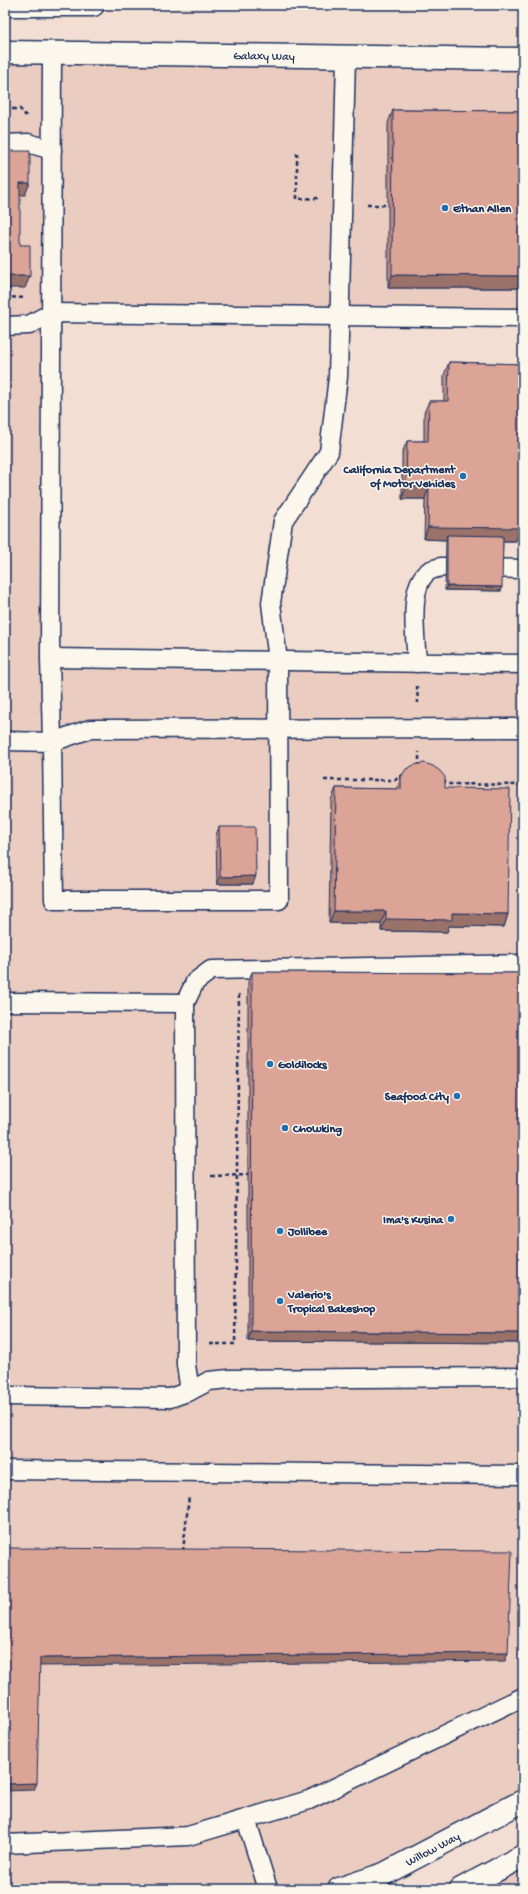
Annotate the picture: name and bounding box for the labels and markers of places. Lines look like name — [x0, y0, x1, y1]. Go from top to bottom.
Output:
marker: Ethan Allen — [440, 203, 450, 213]
place label: Ethan Allen — [452, 203, 512, 217]
place label: California Department of Motor Vehicles — [343, 464, 456, 492]
marker: California Department of Motor Vehicles — [458, 471, 468, 481]
marker: Goldilocks — [265, 1059, 275, 1069]
place label: Goldilocks — [278, 1059, 327, 1073]
place label: Seafood City — [385, 1091, 449, 1105]
marker: Seafood City — [452, 1091, 462, 1101]
marker: Chowking — [280, 1123, 290, 1133]
place label: Chowking — [292, 1123, 342, 1137]
place label: Ima's Kusina — [383, 1214, 444, 1228]
marker: Ima's Kusina — [446, 1214, 456, 1224]
marker: Jollibee — [275, 1226, 285, 1236]
place label: Jollibee — [287, 1226, 328, 1240]
place label: Valerio's Tropical Bakeshop — [287, 1289, 375, 1317]
marker: Valerio's Tropical Bakeshop — [275, 1296, 285, 1306]

